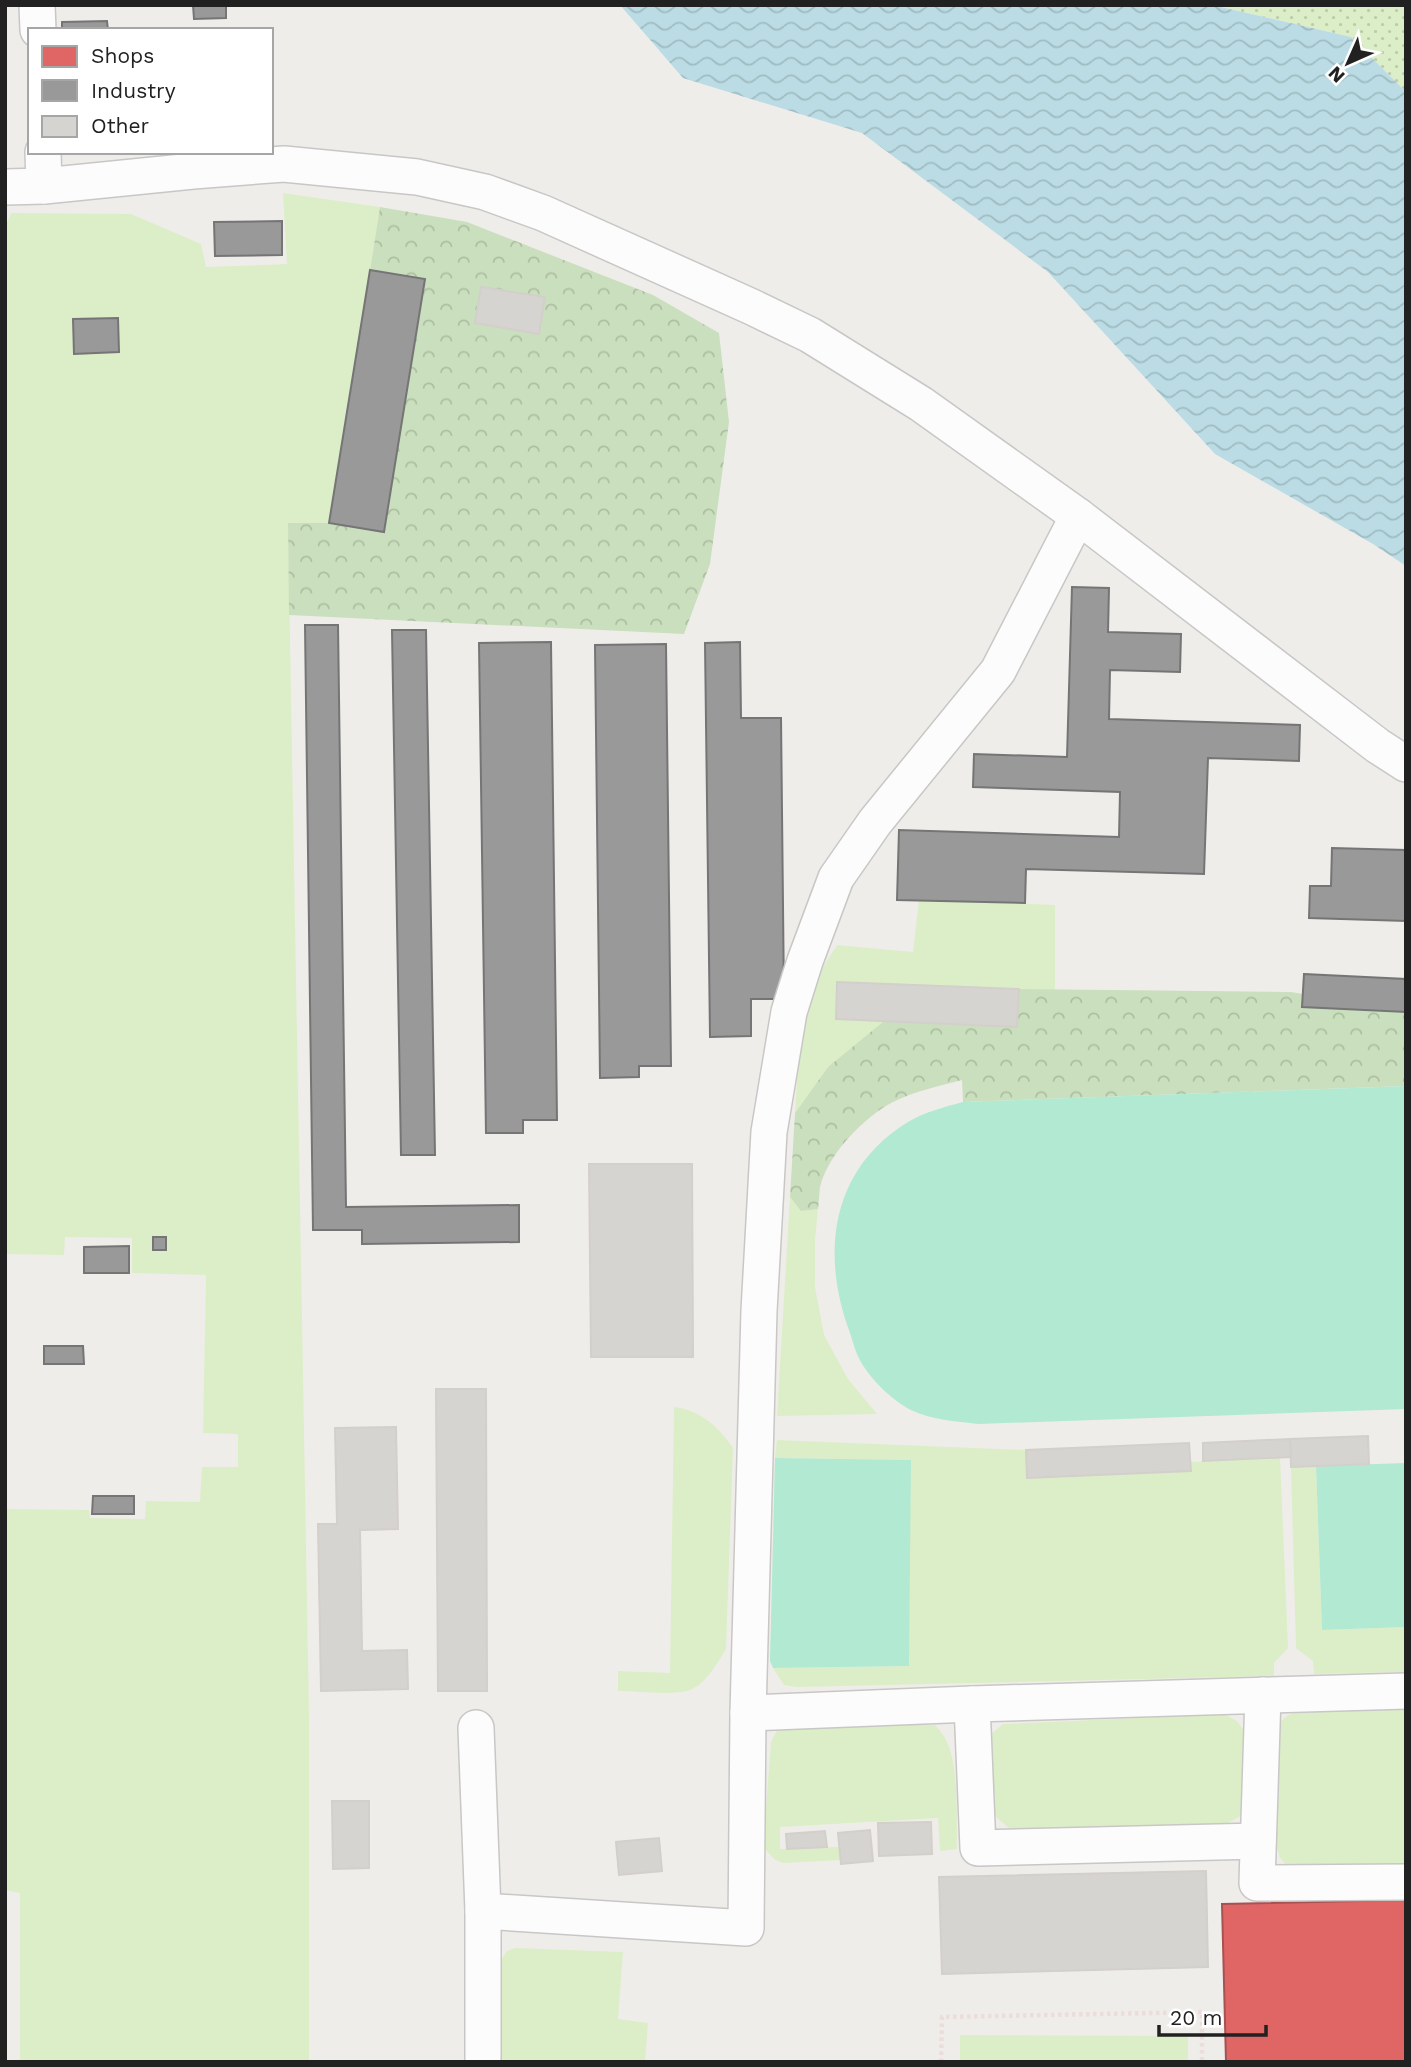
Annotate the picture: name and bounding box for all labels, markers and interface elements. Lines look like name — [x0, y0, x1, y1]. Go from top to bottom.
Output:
legend — [28, 28, 273, 154]
north arrow — [1313, 28, 1383, 98]
text: Shops — [91, 43, 154, 68]
text: N — [1323, 62, 1349, 88]
text: Industry — [91, 78, 176, 103]
text: Other — [91, 113, 150, 138]
scale bar — [1159, 1994, 1266, 2038]
text: 20 m — [1170, 2005, 1222, 2030]

